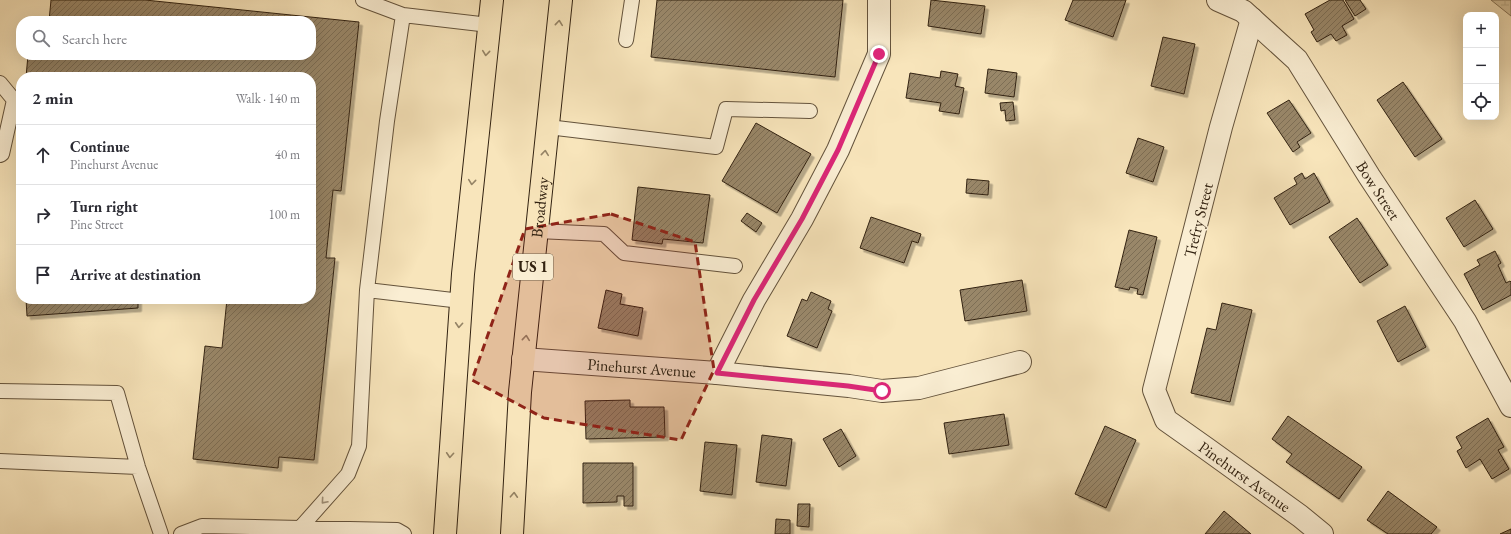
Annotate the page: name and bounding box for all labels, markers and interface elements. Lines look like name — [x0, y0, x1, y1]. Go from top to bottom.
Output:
map controls — [1463, 12, 1499, 120]
button: + — [1463, 12, 1499, 48]
search box — [16, 16, 316, 60]
one-way arrow — [554, 20, 563, 26]
icon: search — [30, 27, 52, 49]
text: Search here — [62, 29, 127, 48]
route end — [870, 45, 888, 63]
button: − — [1463, 48, 1499, 84]
one-way arrow — [482, 50, 491, 56]
button: locate — [1463, 84, 1499, 120]
text: 2 min — [32, 87, 73, 109]
text: Walk · 140 m — [236, 90, 300, 107]
text: Continue — [70, 137, 130, 156]
icon: ahead — [32, 144, 54, 166]
text: 40 m — [275, 146, 300, 163]
one-way arrow — [541, 150, 550, 156]
text: Pinehurst Avenue — [70, 156, 158, 173]
street label: Bow Street — [1351, 157, 1405, 224]
street label: Broadway — [526, 175, 554, 239]
one-way arrow — [468, 179, 477, 185]
street label: Trefry Street — [1179, 180, 1218, 260]
text: Turn right — [70, 197, 138, 216]
icon: right — [32, 204, 54, 226]
text: 100 m — [269, 206, 300, 223]
text: Pine Street — [70, 216, 123, 233]
road number: US 1 — [513, 254, 553, 280]
icon: arrive — [32, 264, 54, 286]
text: Arrive at destination — [70, 265, 201, 284]
one-way arrow — [455, 322, 464, 328]
one-way arrow — [521, 335, 530, 341]
street label: Pinehurst Avenue — [587, 354, 697, 382]
route start — [873, 382, 891, 400]
street label: Pinehurst Avenue — [1194, 436, 1295, 517]
one-way arrow — [446, 452, 455, 458]
one-way arrow — [510, 492, 519, 498]
one-way arrow — [322, 496, 329, 503]

